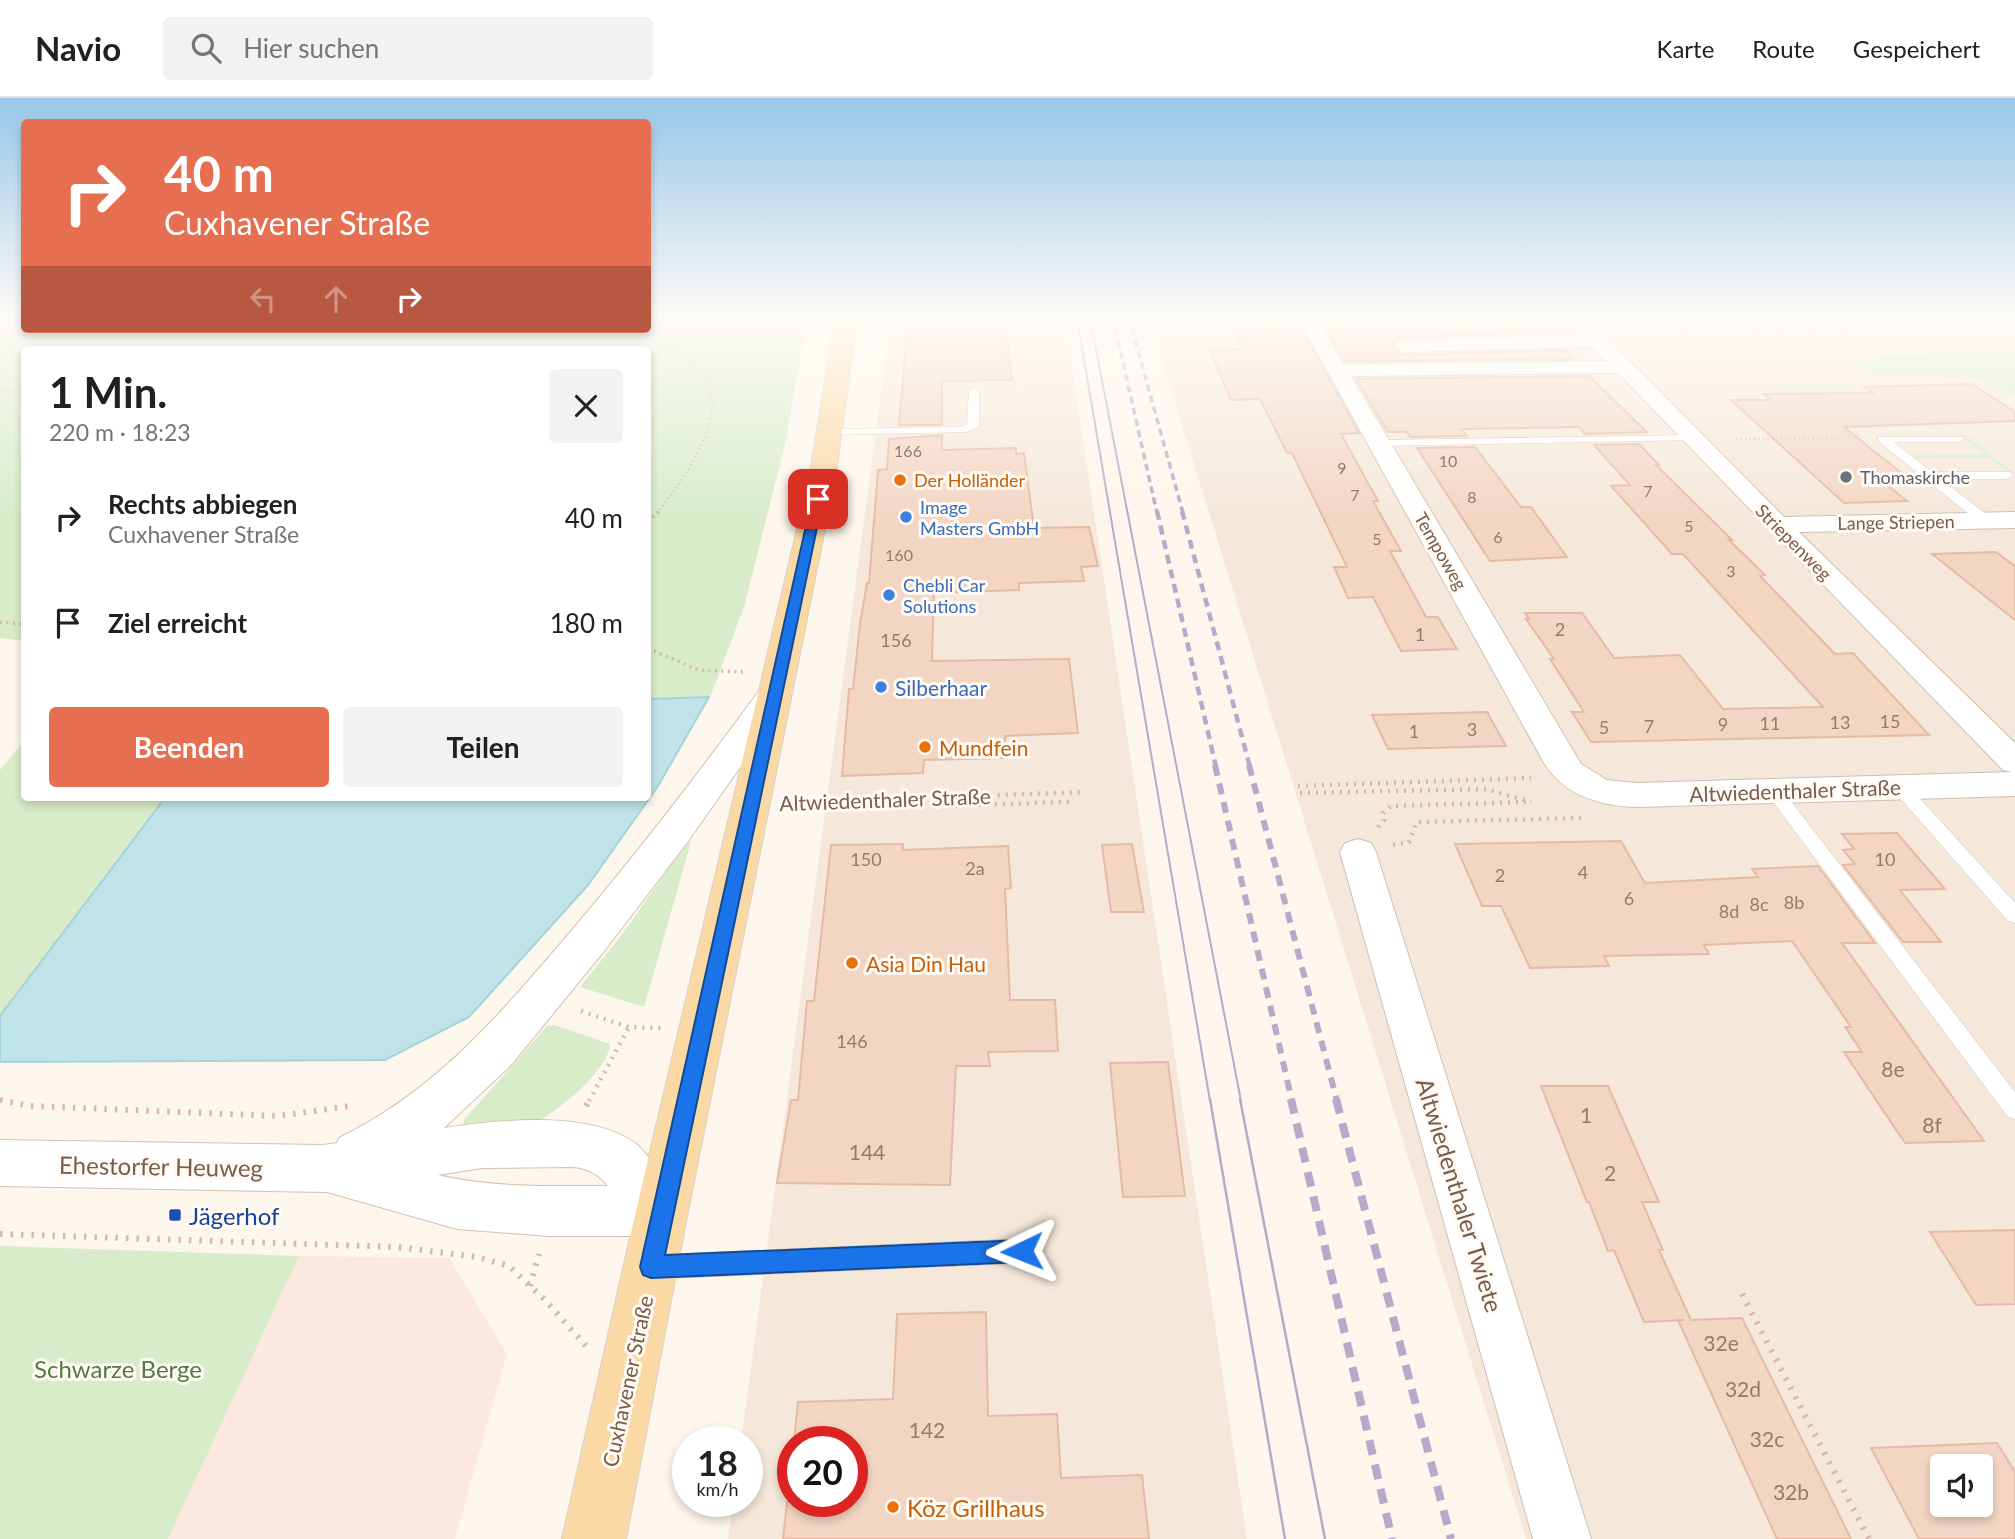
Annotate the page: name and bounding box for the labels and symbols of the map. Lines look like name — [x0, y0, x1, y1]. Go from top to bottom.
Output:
house number: 166 — [894, 441, 922, 460]
house number: 10 — [1439, 451, 1457, 470]
house number: 9 — [1337, 458, 1347, 477]
place label: Thomaskirche — [1860, 466, 1970, 488]
pin — [788, 469, 848, 529]
place label: Der Holländer — [914, 469, 1026, 491]
marker: Thomaskirche — [1838, 469, 1854, 485]
marker: Der Holländer — [892, 472, 908, 488]
house number: 7 — [1643, 481, 1653, 500]
house number: 7 — [1350, 485, 1360, 504]
house number: 8 — [1467, 487, 1477, 506]
place label: Image Masters GmbH — [920, 496, 1039, 539]
street label: Striepenweg — [1751, 499, 1837, 585]
street label: Tempoweg — [1410, 508, 1472, 594]
marker: Image Masters GmbH — [898, 509, 914, 525]
street label: Lange Striepen — [1837, 510, 1955, 534]
house number: 5 — [1684, 516, 1694, 535]
house number: 6 — [1493, 527, 1503, 546]
house number: 5 — [1372, 529, 1382, 548]
house number: 160 — [885, 545, 913, 564]
house number: 3 — [1726, 561, 1736, 580]
place label: Chebli Car Solutions — [903, 574, 986, 617]
marker: Chebli Car Solutions — [881, 587, 897, 603]
house number: 2 — [1555, 618, 1565, 640]
house number: 1 — [1415, 623, 1425, 645]
house number: 156 — [880, 629, 912, 651]
place label: Silberhaar — [895, 675, 987, 700]
marker: Silberhaar — [873, 679, 889, 695]
house number: 15 — [1880, 710, 1900, 732]
house number: 13 — [1830, 711, 1850, 733]
house number: 11 — [1760, 712, 1780, 734]
house number: 9 — [1718, 713, 1728, 735]
house number: 7 — [1644, 715, 1654, 737]
house number: 5 — [1599, 716, 1609, 738]
house number: 3 — [1467, 718, 1477, 740]
house number: 1 — [1409, 720, 1419, 742]
place label: Mundfein — [939, 735, 1028, 760]
marker: Mundfein — [917, 739, 933, 755]
street label: Altwiedenthaler Straße — [1689, 774, 1901, 806]
street label: Altwiedenthaler Straße — [779, 783, 991, 815]
house number: 150 — [850, 848, 882, 870]
house number: 10 — [1875, 848, 1895, 870]
house number: 2a — [965, 857, 985, 879]
house number: 4 — [1578, 861, 1588, 883]
house number: 2 — [1495, 864, 1505, 886]
house number: 6 — [1624, 887, 1634, 909]
house number: 8b — [1784, 891, 1804, 913]
house number: 8c — [1749, 893, 1769, 915]
house number: 8d — [1719, 900, 1739, 922]
place label: Asia Din Hau — [866, 951, 986, 976]
marker: Asia Din Hau — [844, 955, 860, 971]
house number: 146 — [836, 1030, 868, 1052]
house number: 8e — [1881, 1056, 1905, 1081]
street label: Altwiedenthaler Twiete — [1411, 1074, 1509, 1316]
house number: 1 — [1580, 1102, 1592, 1127]
house number: 8f — [1922, 1112, 1942, 1137]
house number: 144 — [849, 1139, 885, 1164]
street label: Ehestorfer Heuweg — [59, 1150, 263, 1182]
house number: 2 — [1604, 1160, 1616, 1185]
place label: Jägerhof — [189, 1201, 280, 1230]
marker: Jägerhof — [167, 1207, 183, 1223]
position arrow — [985, 1214, 1059, 1288]
street label: Cuxhavener Straße — [597, 1293, 657, 1469]
house number: 32e — [1703, 1330, 1739, 1355]
park label: Schwarze Berge — [34, 1354, 202, 1383]
house number: 32d — [1725, 1376, 1761, 1401]
house number: 142 — [909, 1417, 945, 1442]
speed limit sign: 20 — [777, 1426, 868, 1517]
house number: 32c — [1750, 1426, 1784, 1451]
house number: 32b — [1773, 1479, 1809, 1504]
place label: Köz Grillhaus — [907, 1493, 1045, 1522]
marker: Köz Grillhaus — [885, 1499, 901, 1515]

